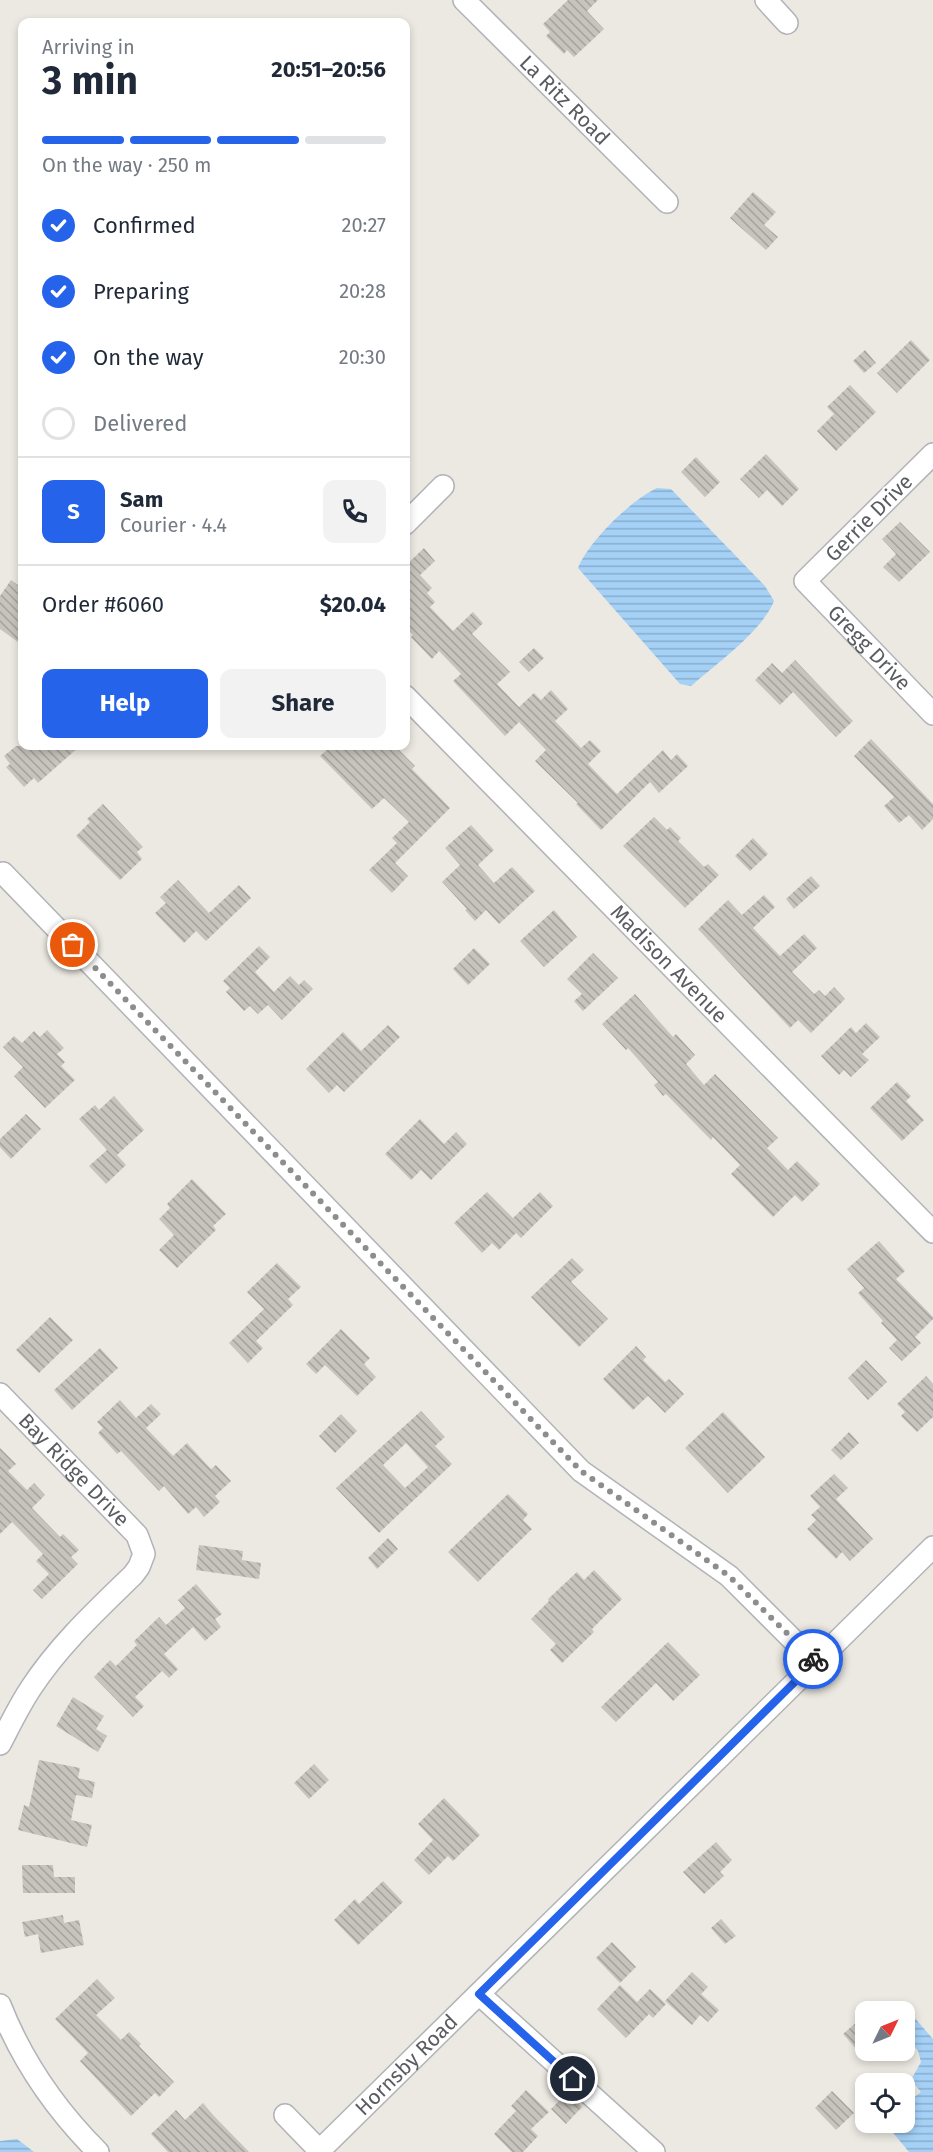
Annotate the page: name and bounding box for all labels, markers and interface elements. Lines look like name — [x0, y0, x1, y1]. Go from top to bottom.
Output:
text: Arriving in — [42, 35, 135, 59]
street label: La Ritz Road — [514, 50, 615, 151]
text: 20:51–20:56 — [271, 56, 386, 83]
text: 3 min — [42, 58, 138, 104]
text: On the way · 250 m — [42, 153, 211, 177]
icon: check — [42, 209, 75, 242]
text: Confirmed — [93, 212, 196, 239]
text: 20:27 — [342, 213, 386, 237]
icon: check — [42, 275, 75, 308]
text: Preparing — [93, 278, 189, 305]
text: 20:28 — [339, 279, 386, 303]
icon: check — [42, 341, 75, 374]
text: On the way — [93, 344, 204, 371]
text: 20:30 — [339, 345, 386, 369]
text: Delivered — [93, 410, 188, 437]
street label: Gerrie Drive — [820, 469, 918, 567]
button: phone — [323, 480, 386, 543]
text: Sam — [120, 486, 163, 513]
text: S — [67, 498, 80, 525]
text: Courier · 4.4 — [120, 513, 227, 537]
text: Order #6060 — [42, 591, 164, 618]
text: $20.04 — [320, 591, 386, 618]
street label: Gregg Drive — [822, 600, 916, 696]
button: Help — [42, 669, 208, 738]
button: Share — [220, 669, 386, 738]
street label: Madison Avenue — [605, 899, 733, 1029]
pin — [47, 919, 98, 970]
icon: bag — [56, 928, 89, 961]
street label: Bay Ridge Drive — [13, 1408, 135, 1532]
courier — [783, 1629, 843, 1689]
icon: bike — [797, 1643, 830, 1676]
north arrow — [855, 2001, 915, 2061]
map controls — [855, 2001, 915, 2133]
street label: Hornsby Road — [350, 2009, 463, 2121]
pin — [547, 2053, 598, 2104]
icon: home — [556, 2062, 589, 2095]
button: locate — [855, 2073, 915, 2133]

